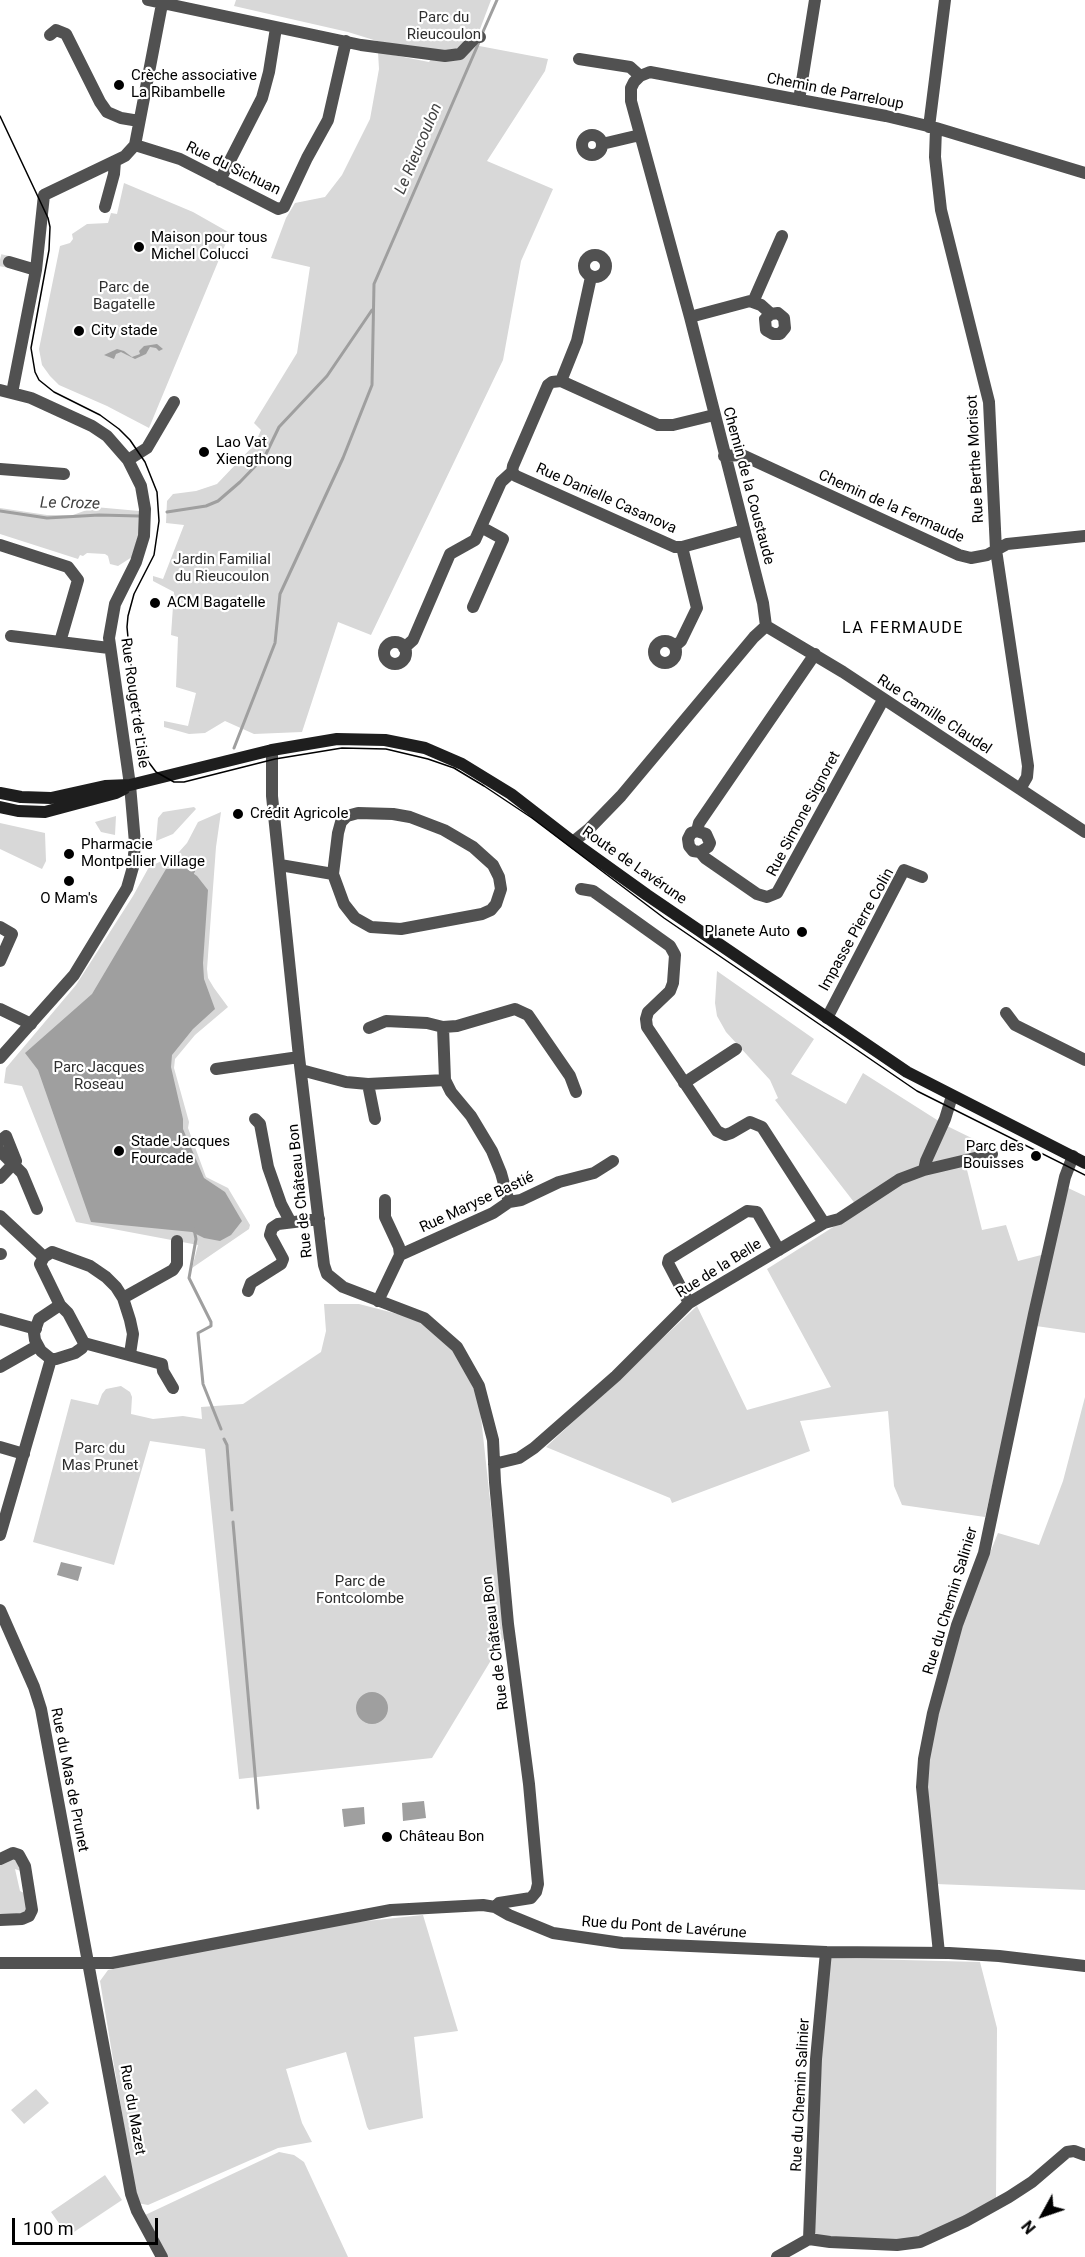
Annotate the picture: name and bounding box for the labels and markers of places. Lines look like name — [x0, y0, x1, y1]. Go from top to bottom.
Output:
place label: Crèche associative La Ribambelle — [131, 67, 257, 102]
marker: Crèche associative La Ribambelle — [112, 78, 126, 92]
place label: Maison pour tous Michel Colucci — [151, 229, 268, 264]
marker: Maison pour tous Michel Colucci — [132, 240, 146, 254]
place label: City stade — [91, 322, 157, 340]
marker: City stade — [72, 324, 86, 338]
place label: Lao Vat Xiengthong — [216, 434, 292, 469]
marker: Lao Vat Xiengthong — [197, 445, 211, 459]
place label: ACM Bagatelle — [167, 594, 265, 612]
marker: ACM Bagatelle — [148, 596, 162, 610]
place label: Crédit Agricole — [250, 805, 348, 823]
marker: Crédit Agricole — [231, 807, 245, 821]
place label: Pharmacie Montpellier Village — [81, 836, 205, 871]
marker: Pharmacie Montpellier Village — [62, 847, 76, 861]
marker: O Mam's — [62, 874, 76, 888]
place label: O Mam's — [40, 890, 98, 908]
place label: Planete Auto — [705, 923, 790, 941]
marker: Planete Auto — [795, 925, 809, 939]
place label: Stade Jacques Fourcade — [131, 1133, 230, 1168]
place label: Parc des Bouisses — [963, 1138, 1024, 1173]
marker: Stade Jacques Fourcade — [112, 1144, 126, 1158]
marker: Parc des Bouisses — [1029, 1149, 1043, 1163]
place label: Château Bon — [399, 1828, 484, 1846]
marker: Château Bon — [380, 1830, 394, 1844]

